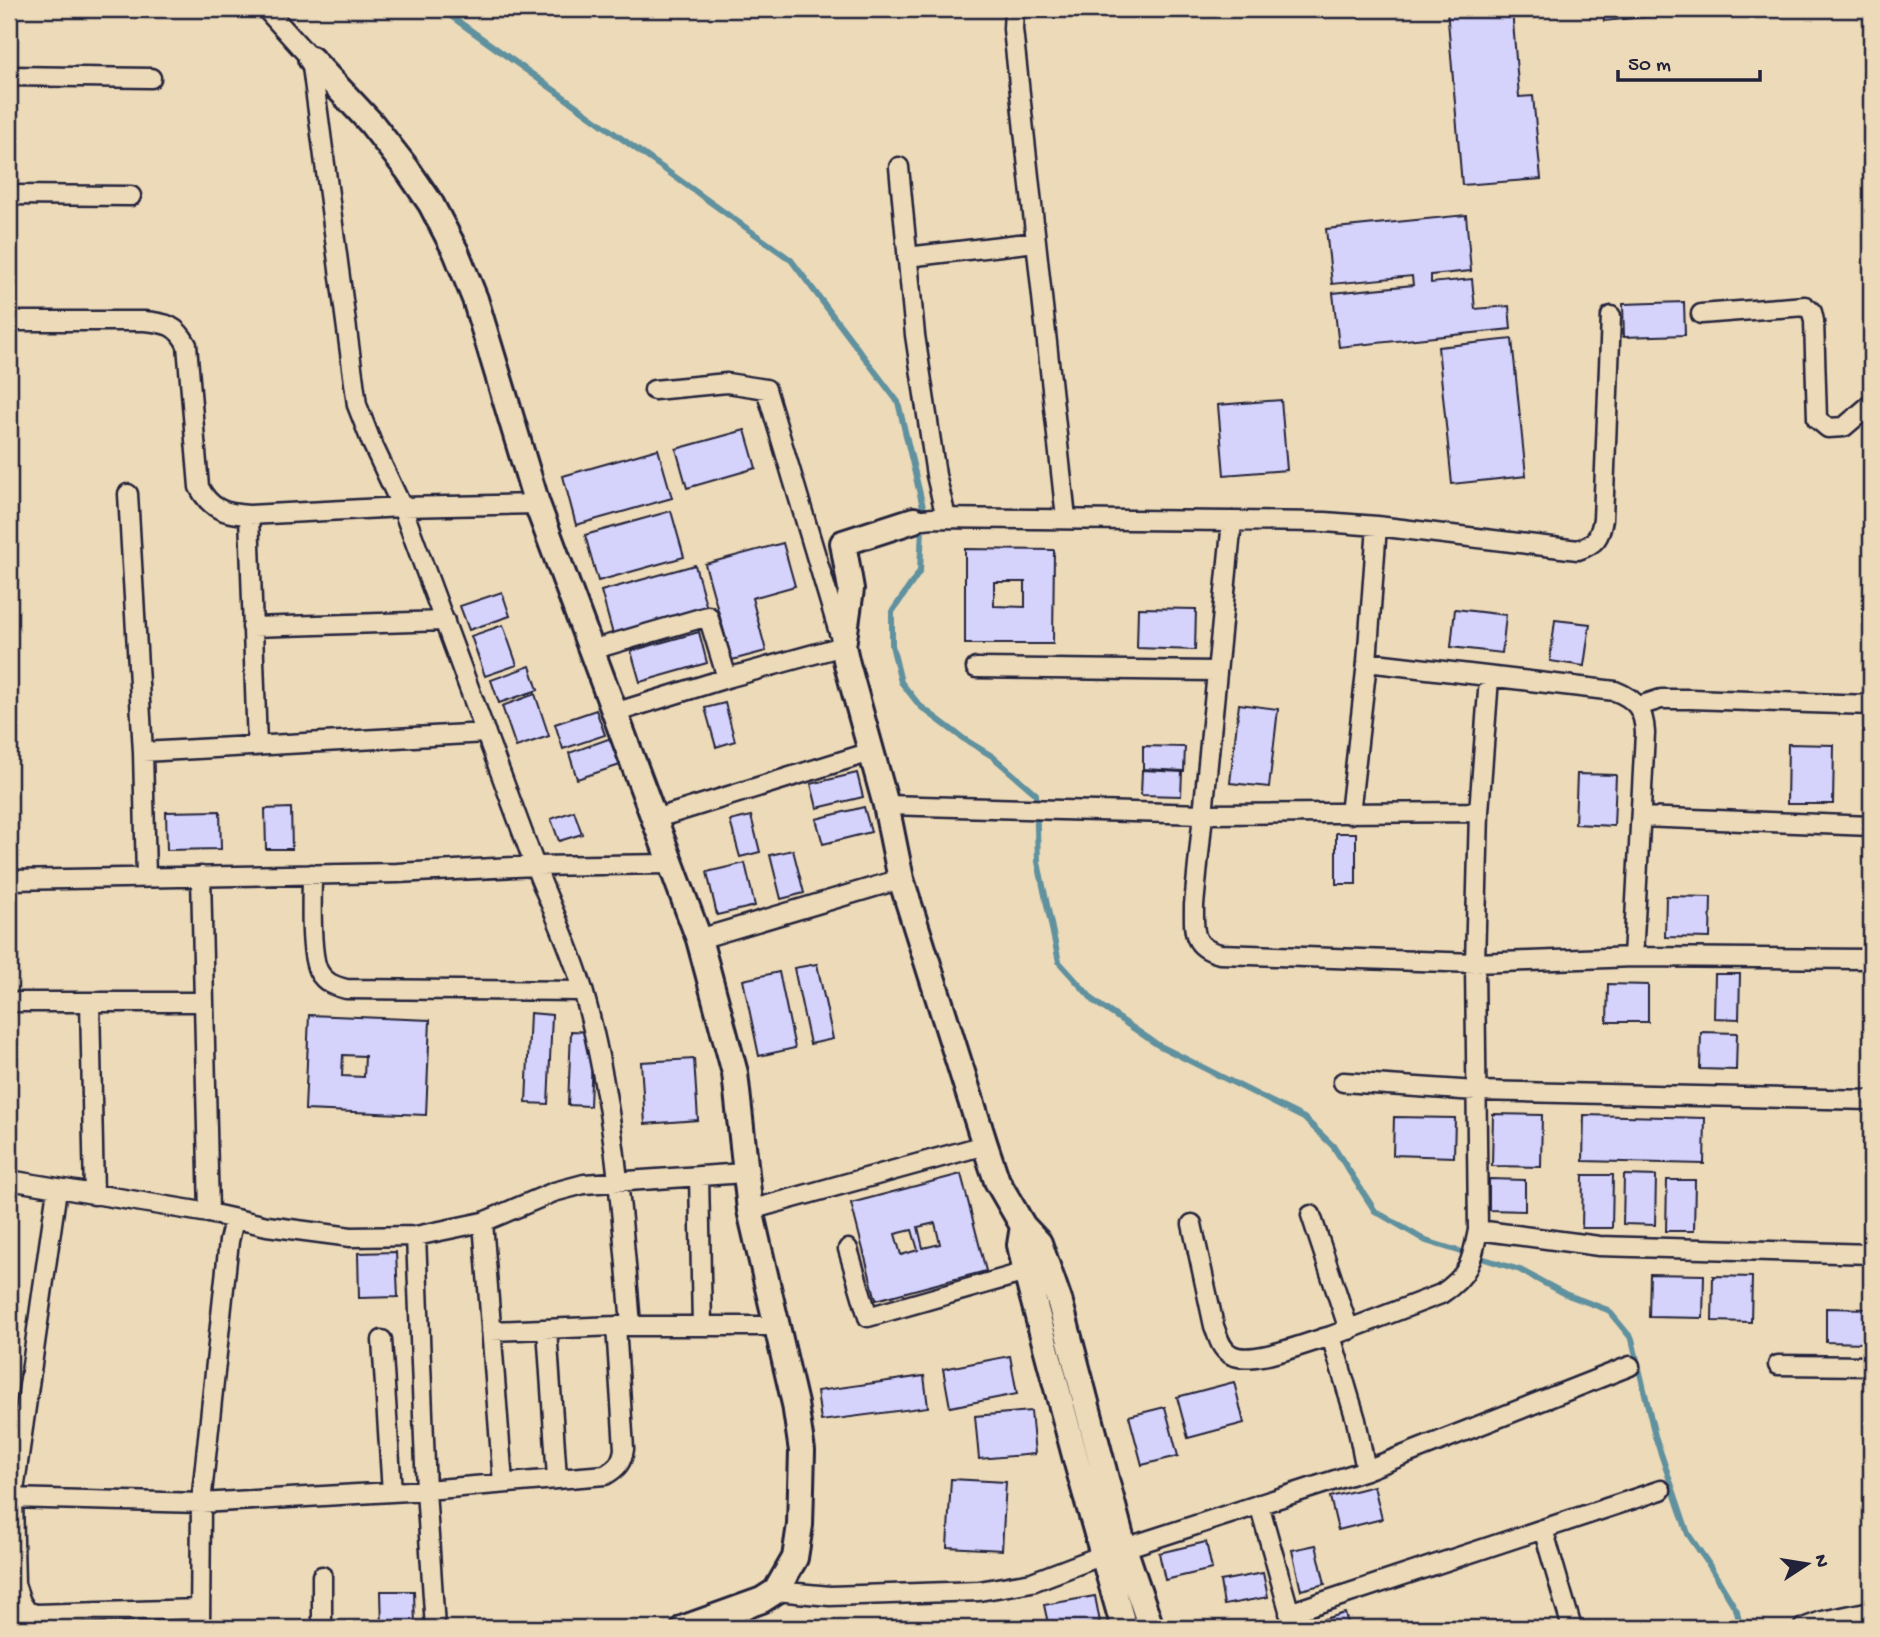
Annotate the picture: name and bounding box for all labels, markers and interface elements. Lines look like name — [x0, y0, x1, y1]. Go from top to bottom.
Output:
scale bar — [1618, 38, 1759, 82]
text: 50 m — [1628, 54, 1671, 79]
north arrow — [1772, 1528, 1842, 1598]
text: N — [1808, 1553, 1833, 1570]

